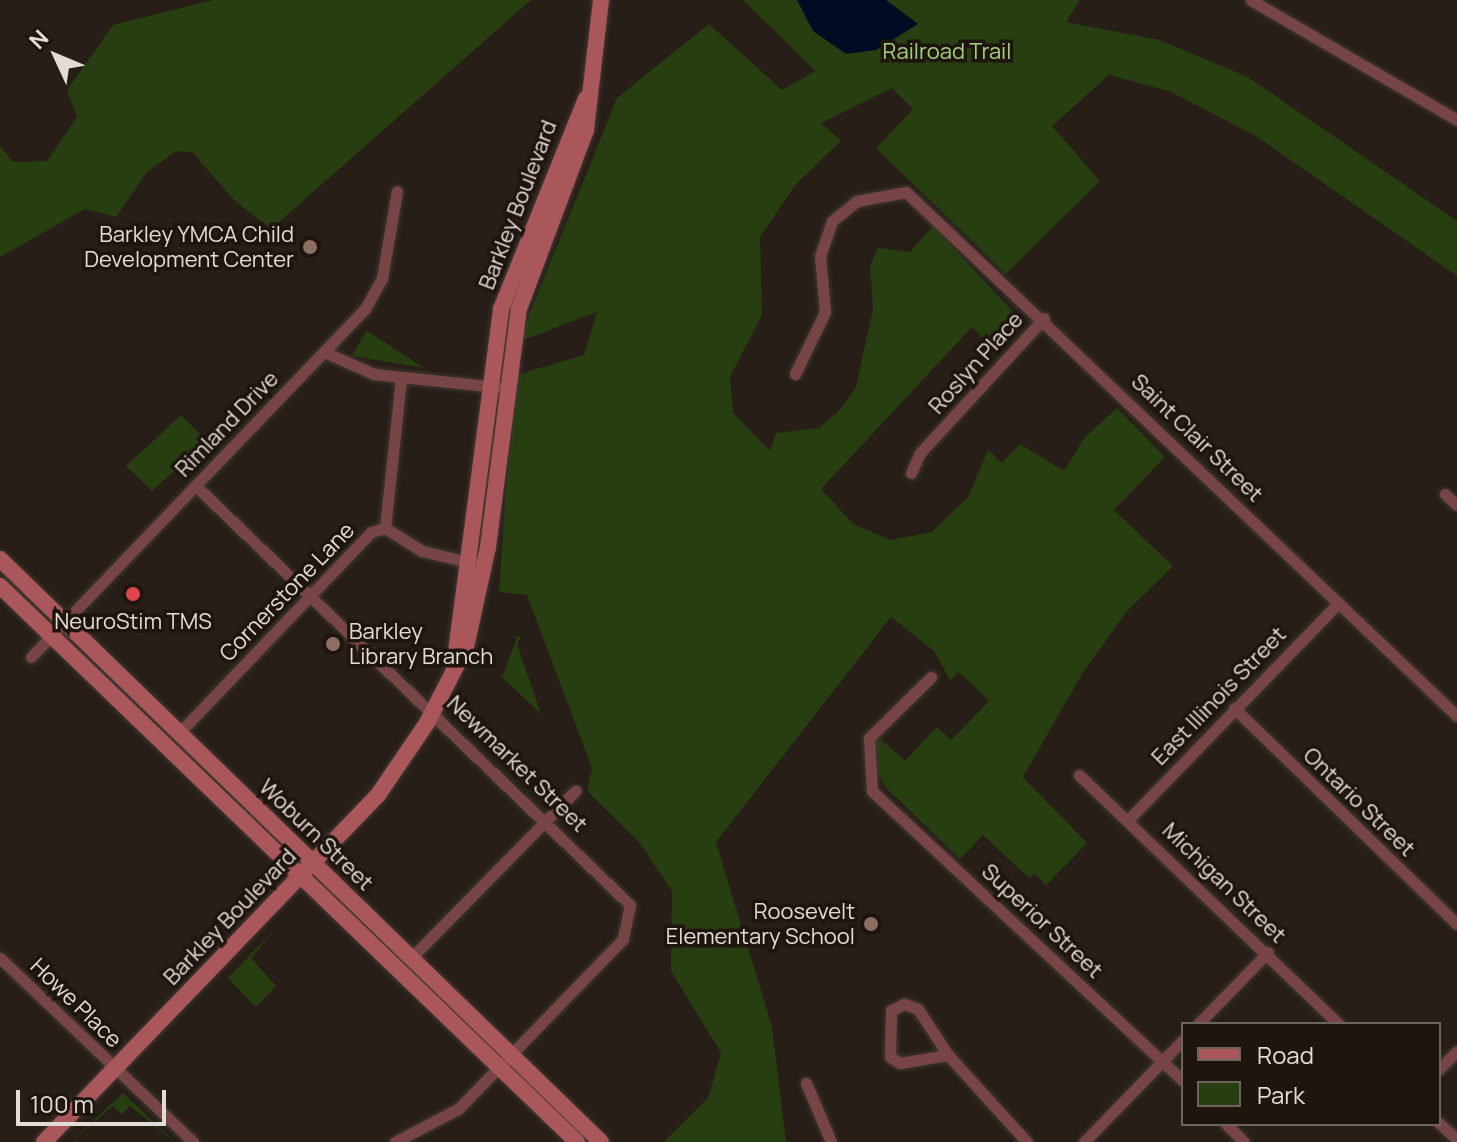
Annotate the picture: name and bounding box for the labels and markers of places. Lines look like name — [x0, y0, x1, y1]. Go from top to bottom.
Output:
place label: Barkley YMCA Child Development Center — [84, 221, 294, 272]
marker: Barkley YMCA Child Development Center — [301, 238, 319, 256]
marker: NeuroStim TMS — [122, 583, 144, 605]
place label: NeuroStim TMS — [54, 609, 212, 635]
place label: Barkley Library Branch — [349, 618, 493, 670]
marker: Barkley Library Branch — [324, 635, 342, 653]
place label: Roosevelt Elementary School — [666, 898, 855, 950]
marker: Roosevelt Elementary School — [862, 915, 880, 933]

